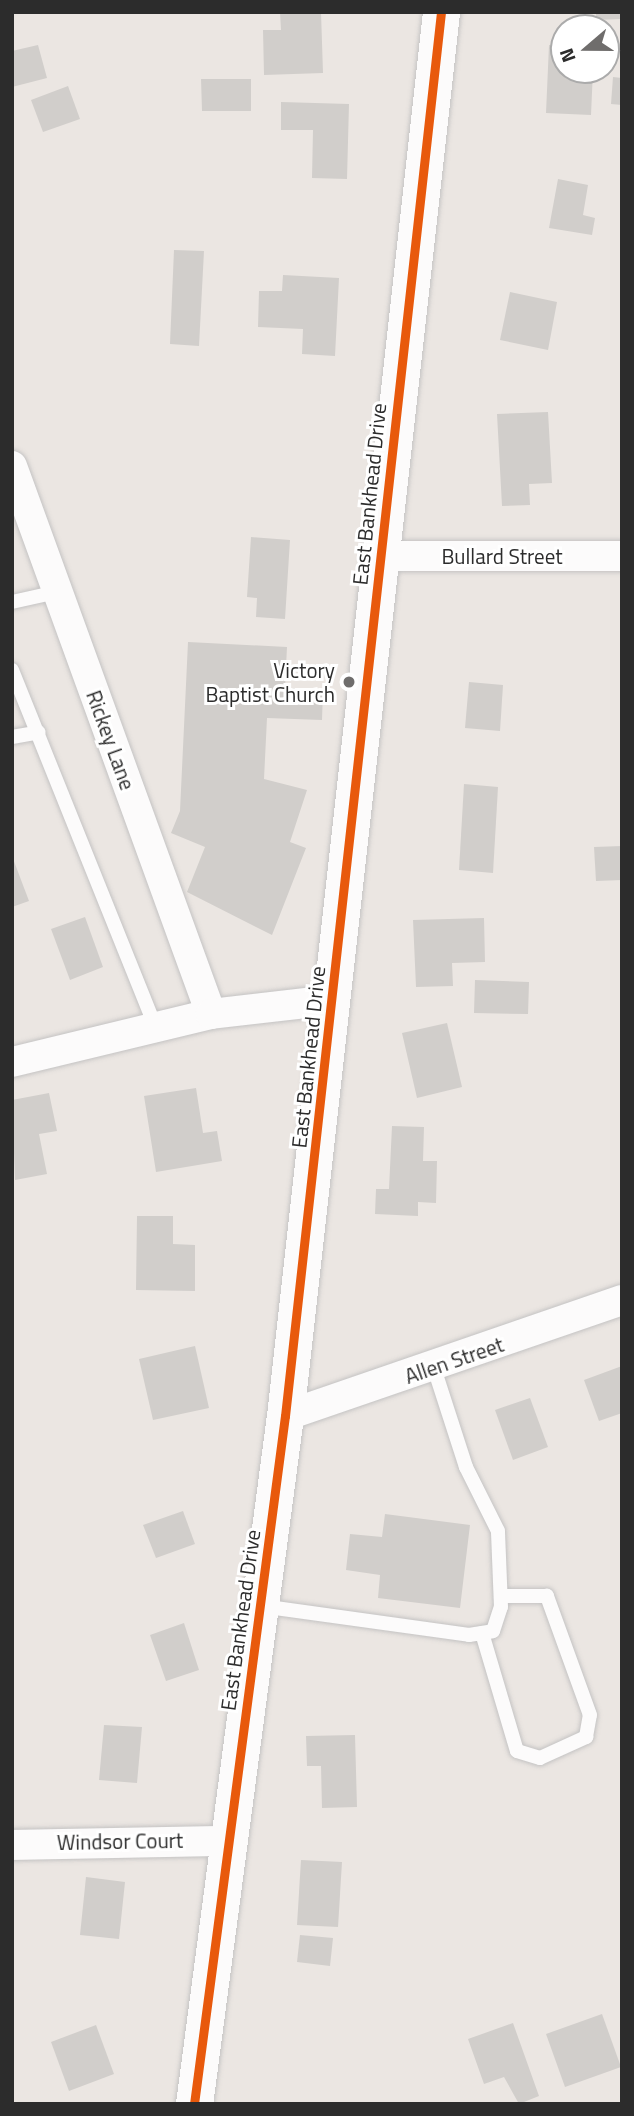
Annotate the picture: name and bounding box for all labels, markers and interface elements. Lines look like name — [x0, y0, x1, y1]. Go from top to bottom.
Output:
north arrow — [550, 14, 620, 84]
text: N — [551, 45, 583, 67]
street label: East Bankhead Drive — [347, 402, 391, 586]
street label: Bullard Street — [441, 543, 563, 569]
place label: Victory Baptist Church — [205, 657, 335, 707]
marker: Victory Baptist Church — [341, 674, 357, 690]
street label: Rickey Lane — [81, 687, 141, 793]
street label: East Bankhead Drive — [286, 965, 330, 1149]
street label: Allen Street — [401, 1331, 507, 1389]
street label: East Bankhead Drive — [215, 1528, 265, 1712]
street label: Windsor Court — [57, 1827, 183, 1855]

